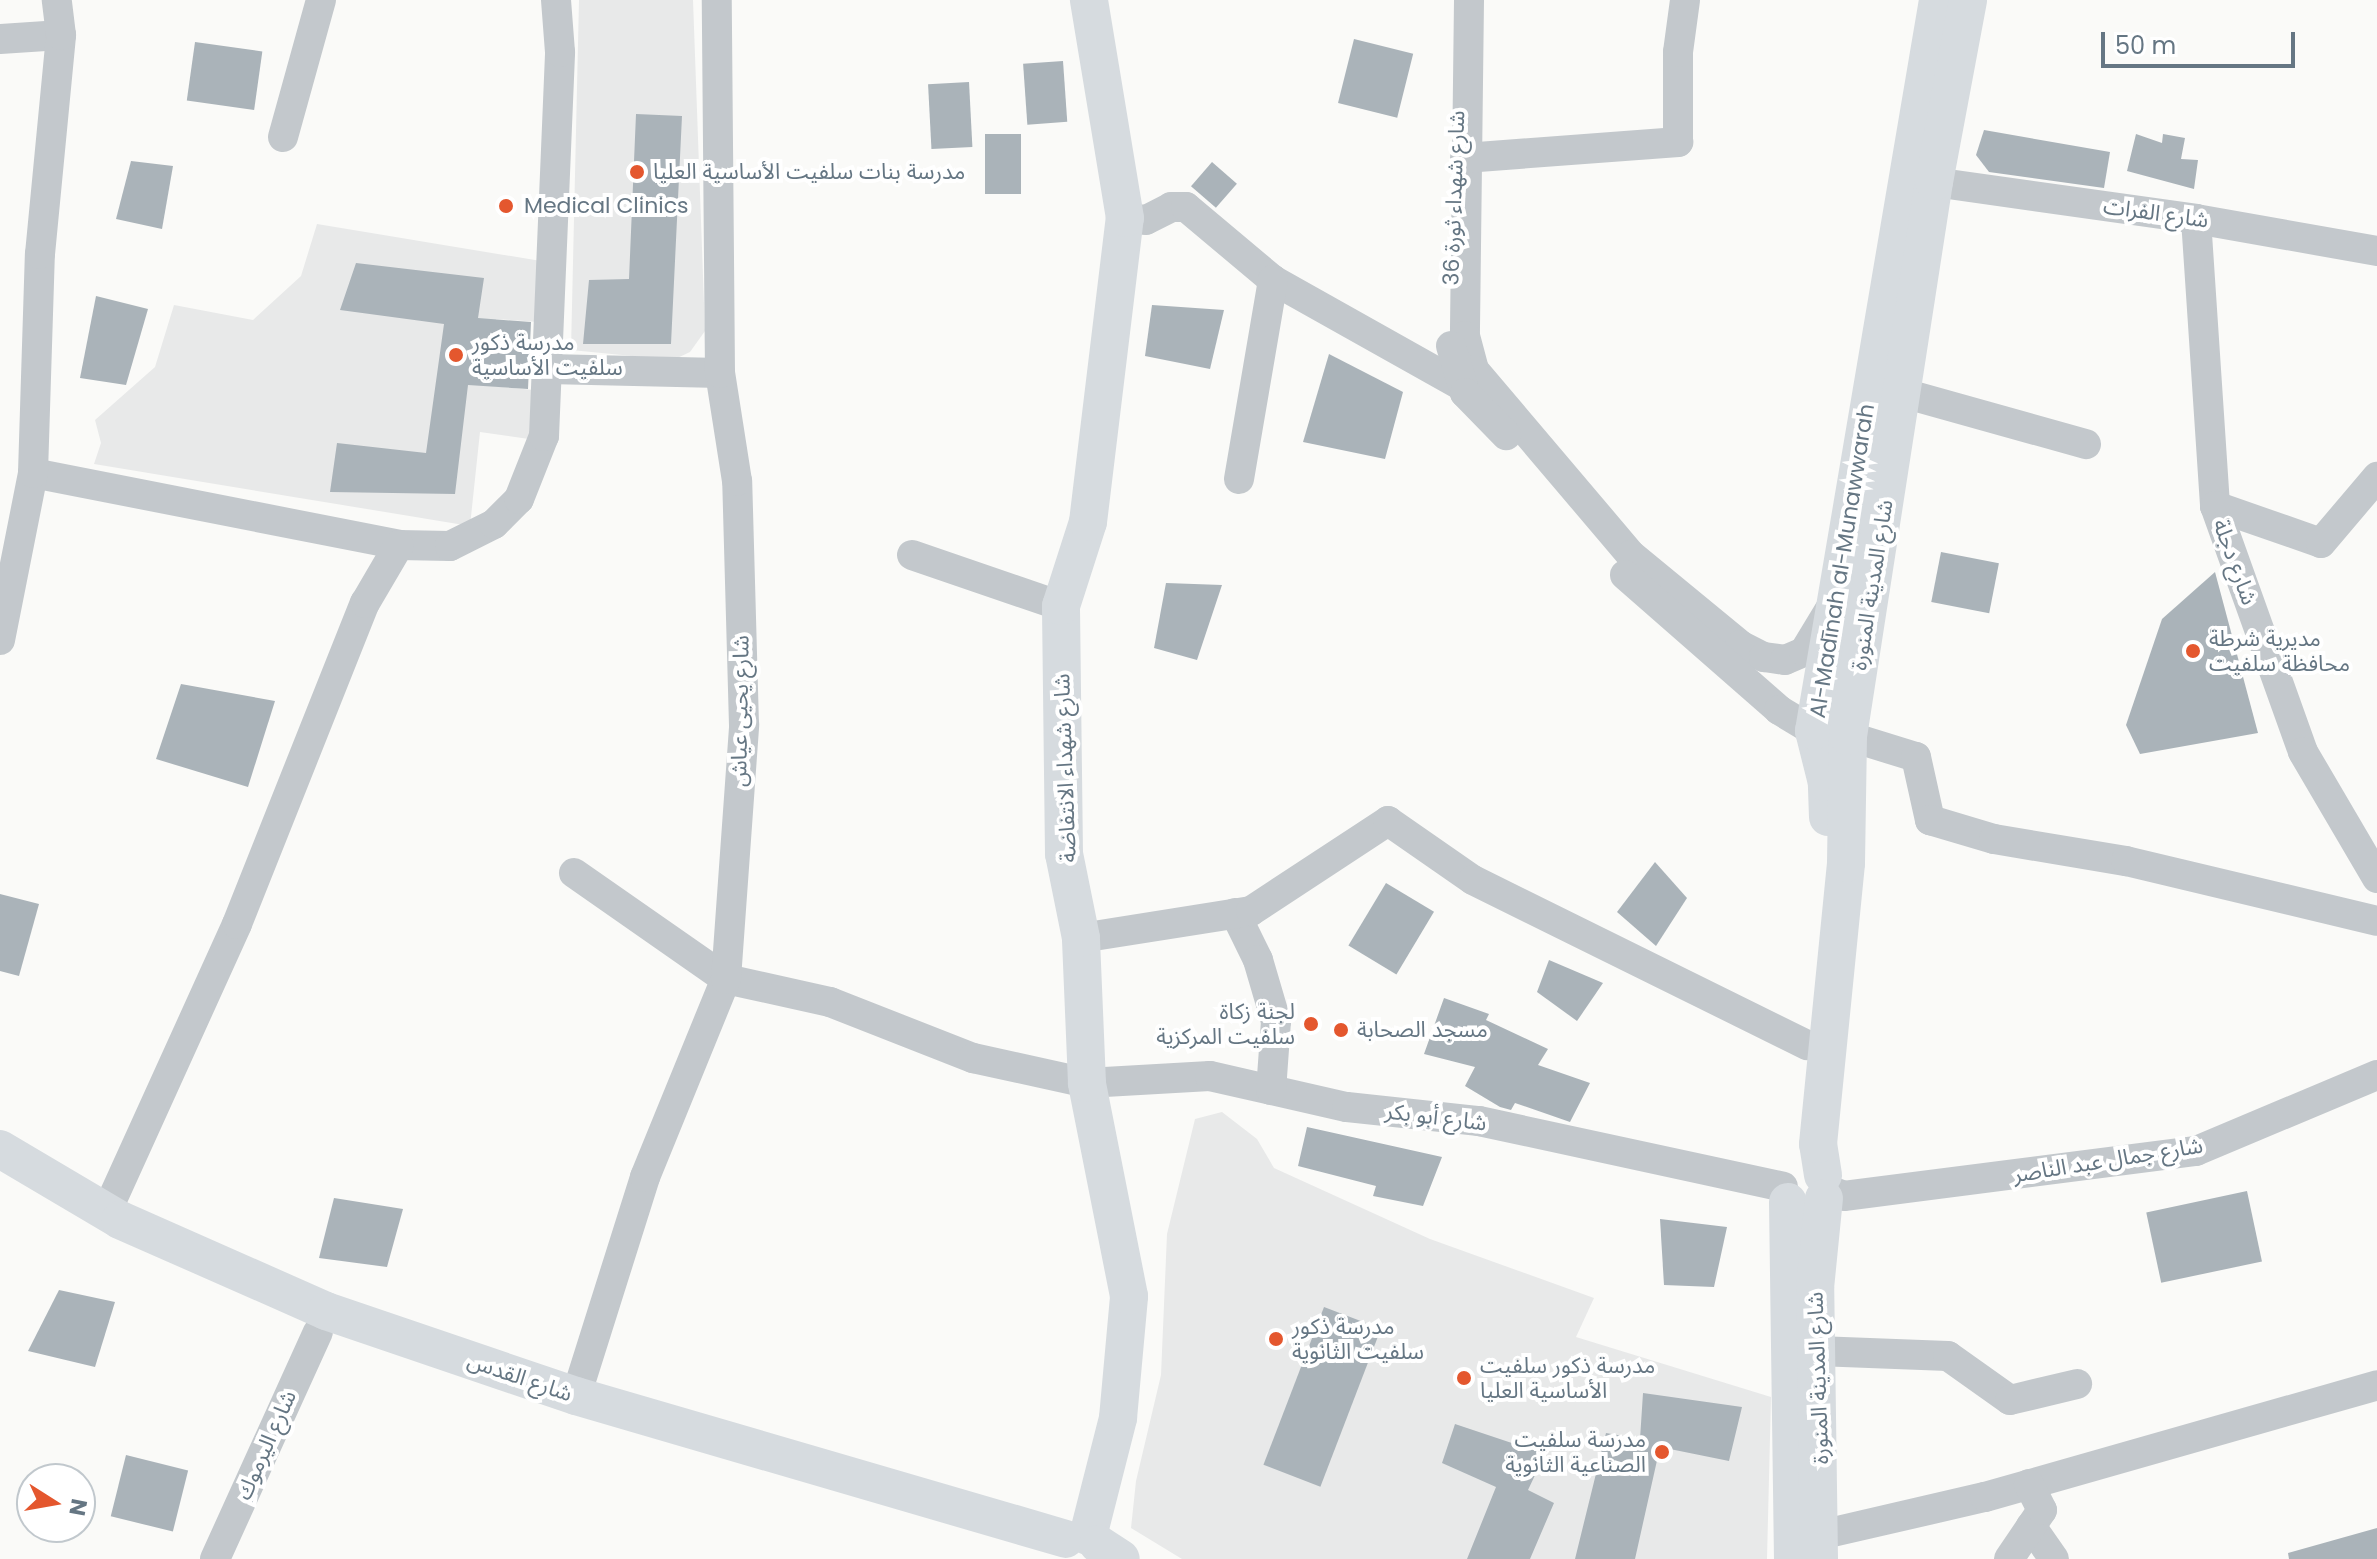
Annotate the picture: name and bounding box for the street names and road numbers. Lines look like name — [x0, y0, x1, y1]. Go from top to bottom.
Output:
street label: شارع شهداء ثورة 36 — [1438, 110, 1470, 286]
street label: شارع الفرات — [2102, 193, 2210, 233]
street label: Al-Madīnah al-Munawwarah — [1804, 402, 1880, 720]
street label: شارع المدينة المنورة — [1845, 498, 1899, 672]
street label: شارع دجلة — [2207, 515, 2263, 609]
street label: شارع يحيى عياش — [725, 635, 755, 787]
street label: شارع شهداء الانتفاضة — [1049, 673, 1081, 863]
street label: شارع أبو بكر — [1384, 1098, 1488, 1136]
street label: شارع جمال عبد الناصر — [2011, 1132, 2205, 1188]
street label: شارع المدينة المنورة — [1802, 1291, 1834, 1465]
street label: شارع القدس — [464, 1347, 576, 1407]
street label: ِشارع اليرموك — [230, 1386, 302, 1504]

